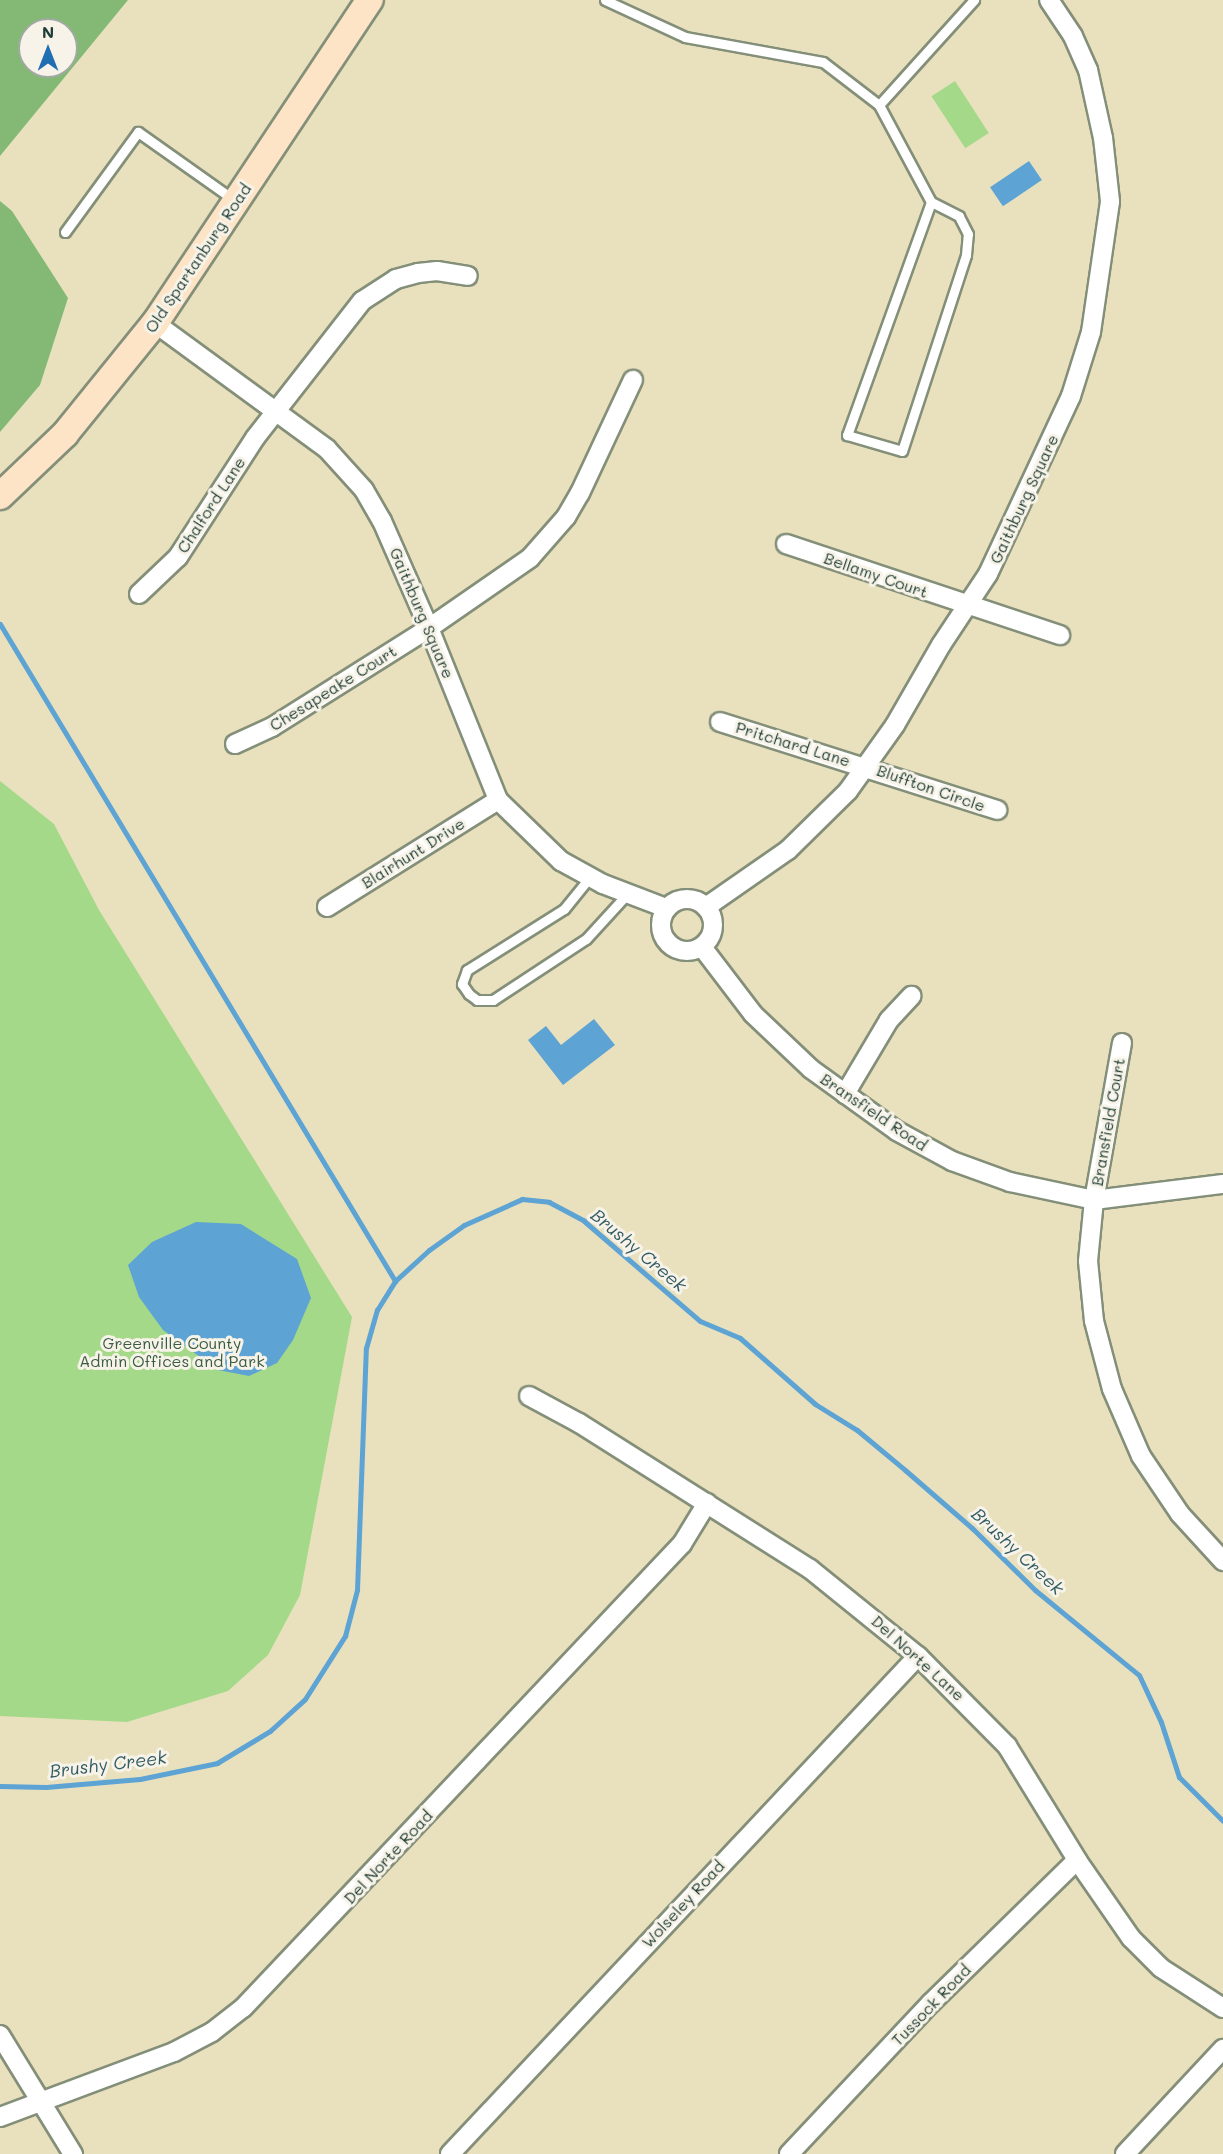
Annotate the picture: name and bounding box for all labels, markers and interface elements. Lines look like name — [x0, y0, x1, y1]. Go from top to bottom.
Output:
north arrow — [18, 18, 78, 78]
text: N — [42, 21, 54, 42]
street label: Old Spartanburg Road — [141, 180, 255, 336]
street label: Gaithburg Square — [986, 431, 1062, 567]
street label: Chalford Lane — [173, 453, 249, 557]
street label: Gaithburg Square — [386, 545, 458, 681]
street label: Bellamy Court — [821, 548, 931, 602]
street label: Chesapeake Court — [266, 641, 400, 735]
street label: Pritchard Lane — [733, 717, 853, 771]
street label: Bluffton Circle — [874, 760, 988, 816]
street label: Blairhunt Drive — [358, 814, 468, 892]
street label: Bransfield Court — [1087, 1057, 1129, 1187]
street label: Bransfield Road — [817, 1069, 931, 1155]
water label: Brushy Creek — [587, 1204, 691, 1296]
park label: Greenville County Admin Offices and Park — [79, 1333, 265, 1371]
water label: Brushy Creek — [968, 1503, 1068, 1599]
street label: Del Norte Lane — [868, 1611, 968, 1705]
water label: Brushy Creek — [48, 1746, 168, 1782]
street label: Del Norte Road — [340, 1806, 436, 1908]
street label: Wolseley Road — [638, 1856, 728, 1952]
street label: Tussock Road — [887, 1960, 975, 2050]

